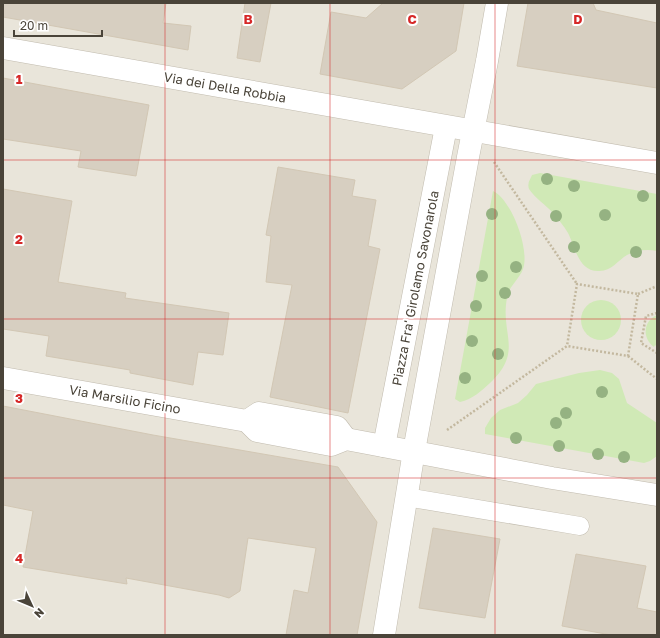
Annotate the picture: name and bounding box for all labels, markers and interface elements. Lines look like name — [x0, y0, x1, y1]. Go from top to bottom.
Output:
text: B — [243, 11, 253, 27]
text: C — [407, 11, 417, 27]
text: D — [573, 11, 583, 27]
scale bar — [14, 12, 102, 38]
text: 20 m — [20, 18, 48, 33]
street label: Via dei Della Robbia — [163, 68, 287, 106]
text: 1 — [16, 71, 23, 87]
street label: Piazza Fra' Girolamo Savonarola — [388, 189, 442, 387]
text: 2 — [15, 231, 23, 247]
street label: Via Marsilio Ficino — [68, 381, 182, 417]
text: 3 — [15, 390, 23, 406]
text: 4 — [15, 550, 23, 566]
north arrow — [12, 586, 52, 626]
text: N — [32, 606, 47, 621]

